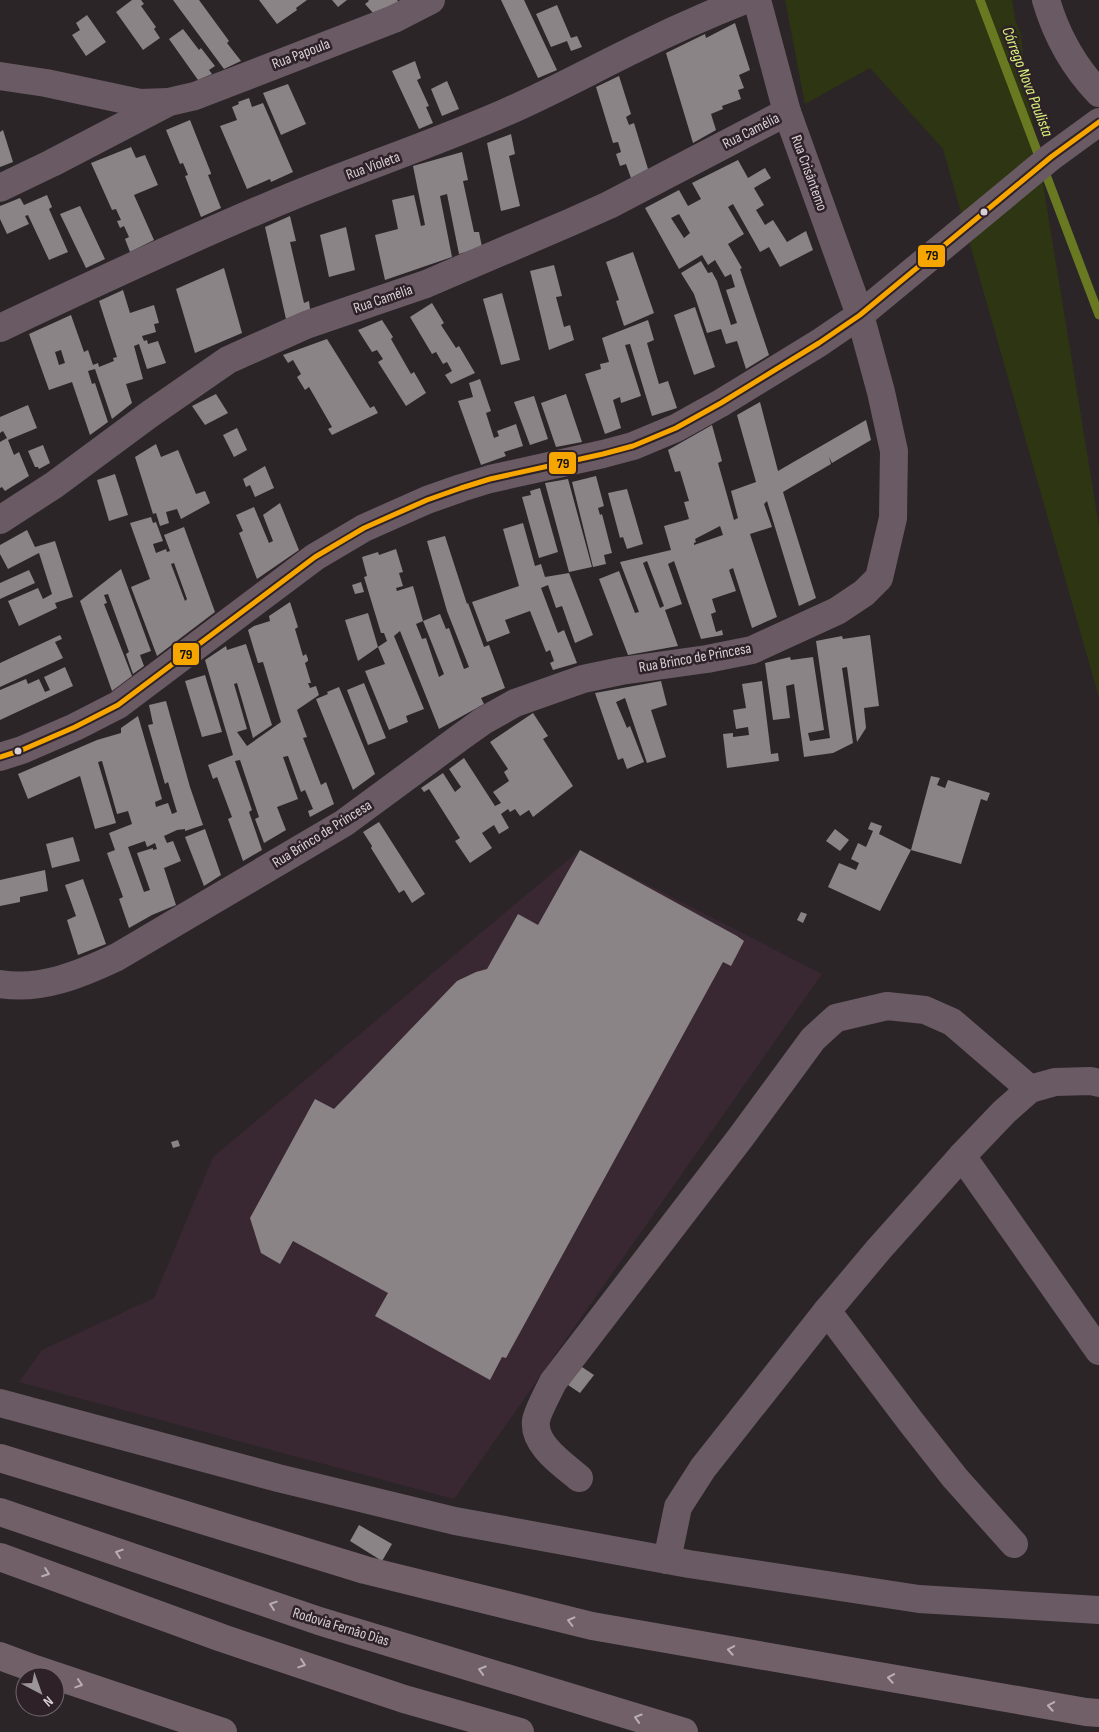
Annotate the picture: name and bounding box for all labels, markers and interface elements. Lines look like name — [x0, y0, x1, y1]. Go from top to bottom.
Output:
water label: Córrego Nova Paulista — [997, 24, 1057, 140]
street label: Rua Papoula — [269, 34, 333, 74]
street label: Rua Camélia — [719, 108, 783, 153]
street label: Rua Crisântemo — [786, 132, 832, 214]
street label: Rua Violeta — [343, 147, 403, 185]
unlabelled marker — [979, 207, 989, 217]
line badge: 79 — [917, 244, 946, 268]
text: 79 — [926, 247, 939, 264]
street label: Rua Camélia — [351, 280, 415, 318]
line badge: 79 — [548, 451, 577, 475]
text: 79 — [557, 455, 570, 472]
street label: Rua Brinco de Princesa — [637, 639, 753, 677]
line badge: 79 — [172, 642, 200, 666]
text: 79 — [180, 646, 193, 663]
unlabelled marker — [13, 746, 23, 756]
street label: Rua Brinco de Princesa — [269, 796, 375, 872]
one-way arrow — [116, 1549, 124, 1559]
one-way arrow — [41, 1567, 50, 1577]
one-way arrow — [270, 1601, 278, 1611]
street label: Rodovia Fernão Dias — [290, 1603, 392, 1651]
one-way arrow — [566, 1616, 575, 1627]
one-way arrow — [726, 1646, 735, 1656]
one-way arrow — [297, 1659, 305, 1669]
one-way arrow — [479, 1666, 487, 1676]
north arrow — [15, 1667, 65, 1717]
one-way arrow — [886, 1674, 895, 1684]
one-way arrow — [74, 1678, 82, 1688]
text: N — [40, 1693, 57, 1710]
one-way arrow — [1046, 1702, 1055, 1712]
one-way arrow — [634, 1713, 642, 1723]

